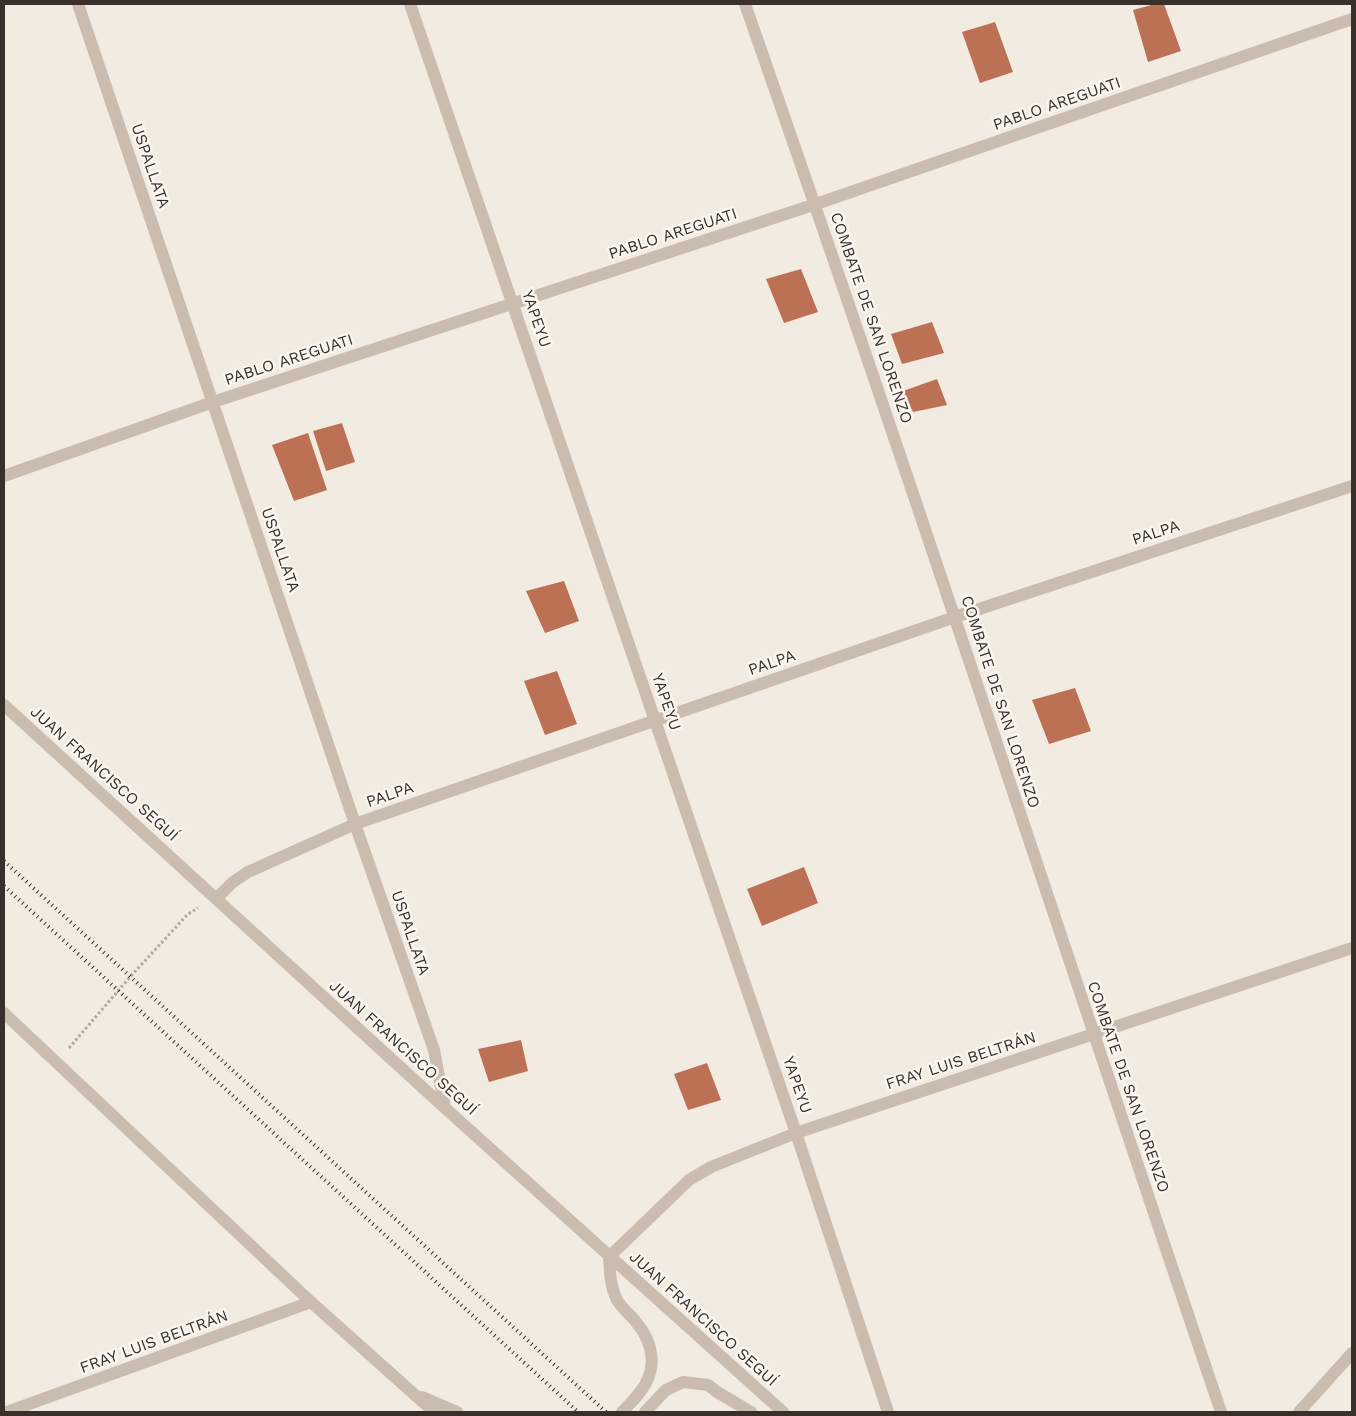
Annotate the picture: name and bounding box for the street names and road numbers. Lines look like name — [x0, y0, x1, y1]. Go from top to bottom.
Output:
street label: PABLO AREGUATI — [991, 73, 1123, 135]
street label: USPALLATA — [127, 121, 173, 211]
street label: PABLO AREGUATI — [606, 204, 740, 264]
street label: COMBATE DE SAN LORENZO — [826, 210, 916, 426]
street label: YAPEYU — [517, 288, 555, 350]
street label: PABLO AREGUATI — [222, 330, 356, 390]
street label: USPALLATA — [257, 505, 303, 595]
street label: PALPA — [1130, 516, 1182, 550]
street label: COMBATE DE SAN LORENZO — [957, 593, 1043, 811]
street label: PALPA — [746, 646, 798, 680]
street label: YAPEYU — [647, 671, 685, 733]
street label: JUAN FRANCISCO SEGUÍ — [26, 702, 182, 846]
street label: PALPA — [364, 778, 416, 812]
street label: USPALLATA — [387, 888, 433, 978]
street label: JUAN FRANCISCO SEGUÍ — [325, 976, 481, 1120]
street label: COMBATE DE SAN LORENZO — [1083, 979, 1173, 1195]
street label: FRAY LUIS BELTRÁN — [884, 1028, 1038, 1094]
street label: YAPEYU — [778, 1054, 816, 1116]
street label: JUAN FRANCISCO SEGUÍ — [625, 1247, 781, 1391]
street label: FRAY LUIS BELTRÁN — [77, 1306, 231, 1378]

